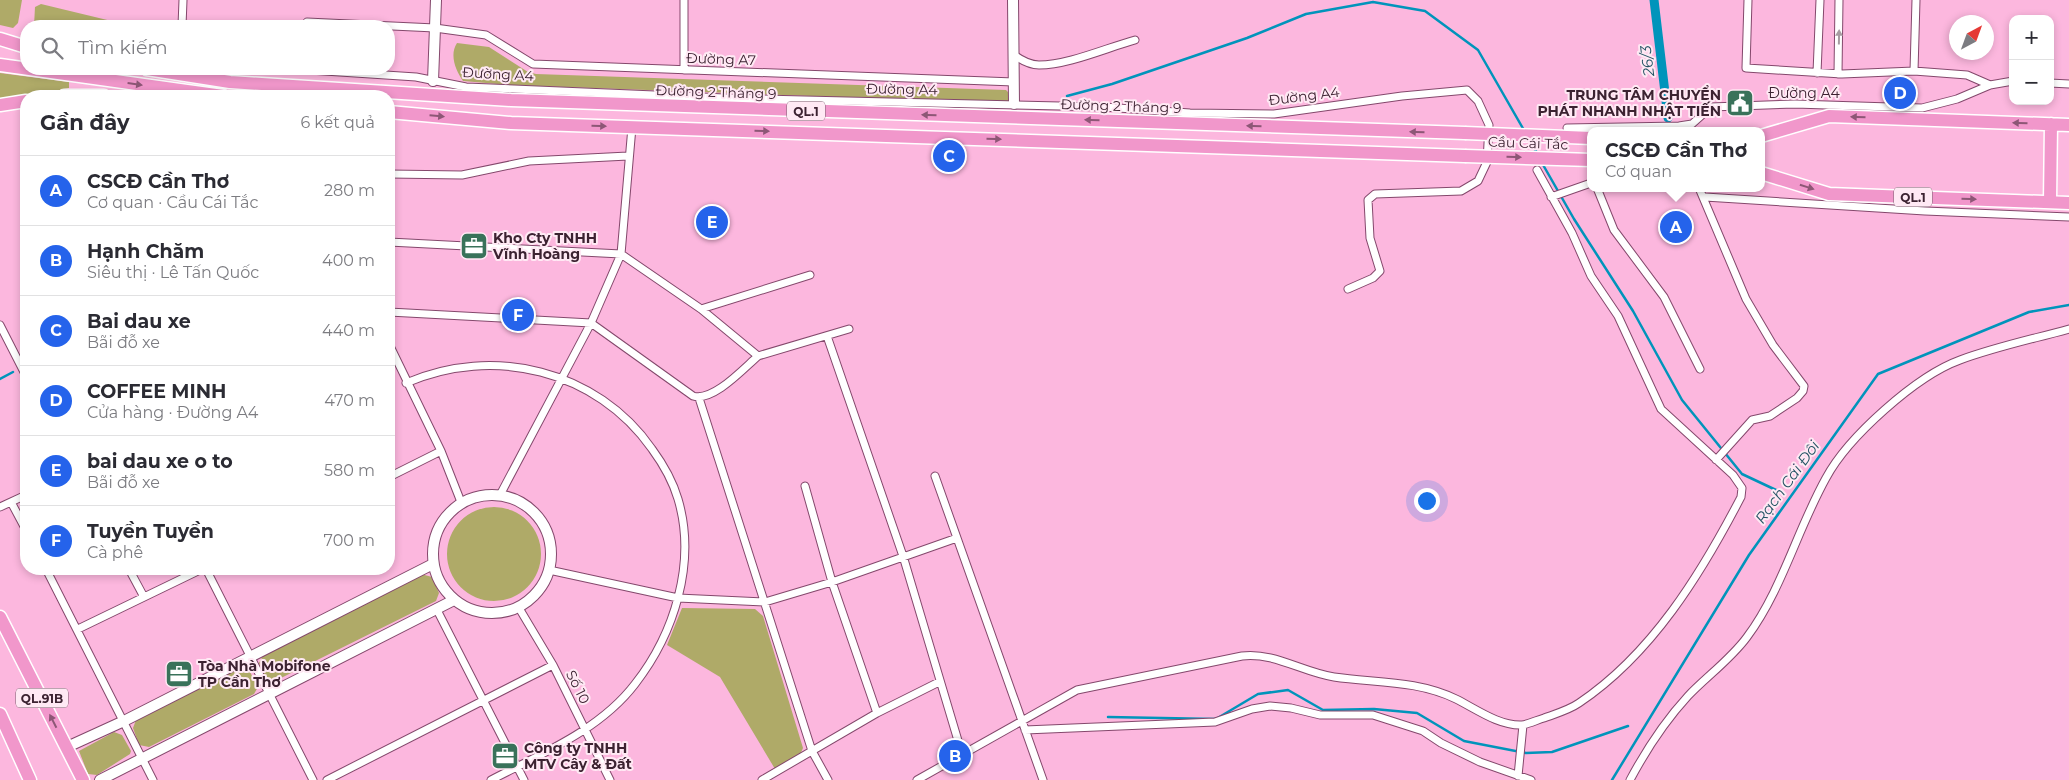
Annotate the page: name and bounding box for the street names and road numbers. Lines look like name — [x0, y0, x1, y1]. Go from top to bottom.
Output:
street label: Đường A7 — [686, 49, 756, 69]
street label: Đường A4 — [462, 63, 535, 85]
street label: Đường A4 — [866, 79, 939, 99]
street label: Đường 2 Tháng 9 — [655, 81, 777, 103]
street label: Đường A4 — [1267, 83, 1341, 109]
street label: Đường A4 — [1768, 84, 1840, 102]
street label: Đường 2 Tháng 9 — [1060, 95, 1182, 117]
road number: QL.1 — [787, 102, 825, 120]
street label: Cầu Cái Tắc — [1487, 133, 1569, 153]
road number: QL.1 — [1894, 188, 1932, 206]
street label: Số 10 — [562, 667, 594, 707]
road number: QL.91B — [16, 688, 68, 708]

